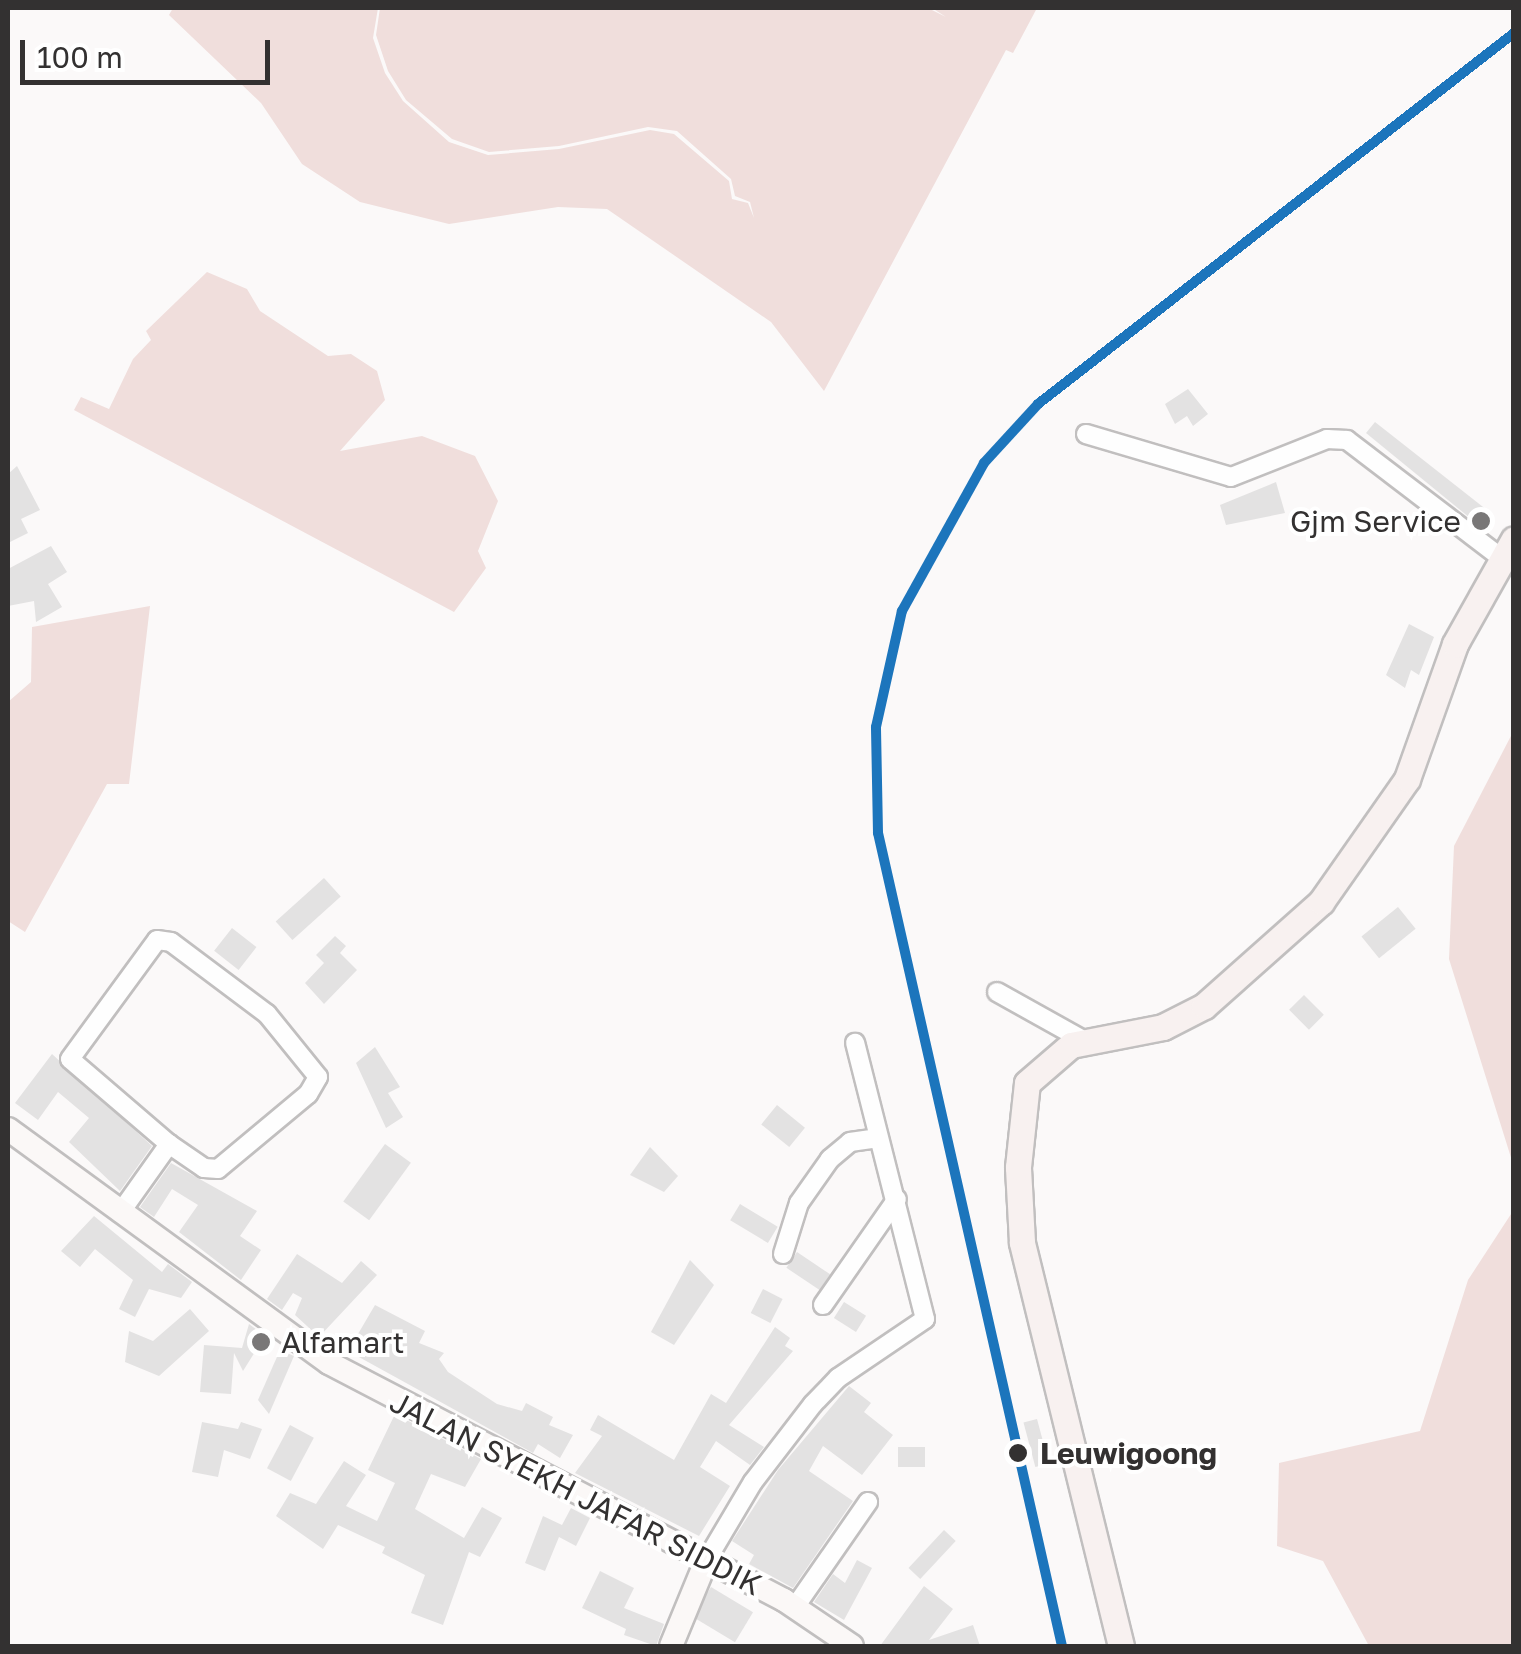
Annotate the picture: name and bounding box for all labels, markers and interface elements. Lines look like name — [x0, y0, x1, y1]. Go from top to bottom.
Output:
scale bar — [25, 20, 275, 82]
text: 100 m — [37, 39, 123, 75]
place label: Gjm Service — [1290, 503, 1461, 539]
marker: Gjm Service — [1470, 510, 1492, 532]
place label: Alfamart — [281, 1324, 405, 1360]
marker: Alfamart — [250, 1331, 272, 1353]
street label: JALAN SYEKH JAFAR SIDDIK — [384, 1383, 768, 1603]
place label: Leuwigoong — [1040, 1435, 1217, 1471]
marker: Leuwigoong — [1005, 1440, 1031, 1466]

